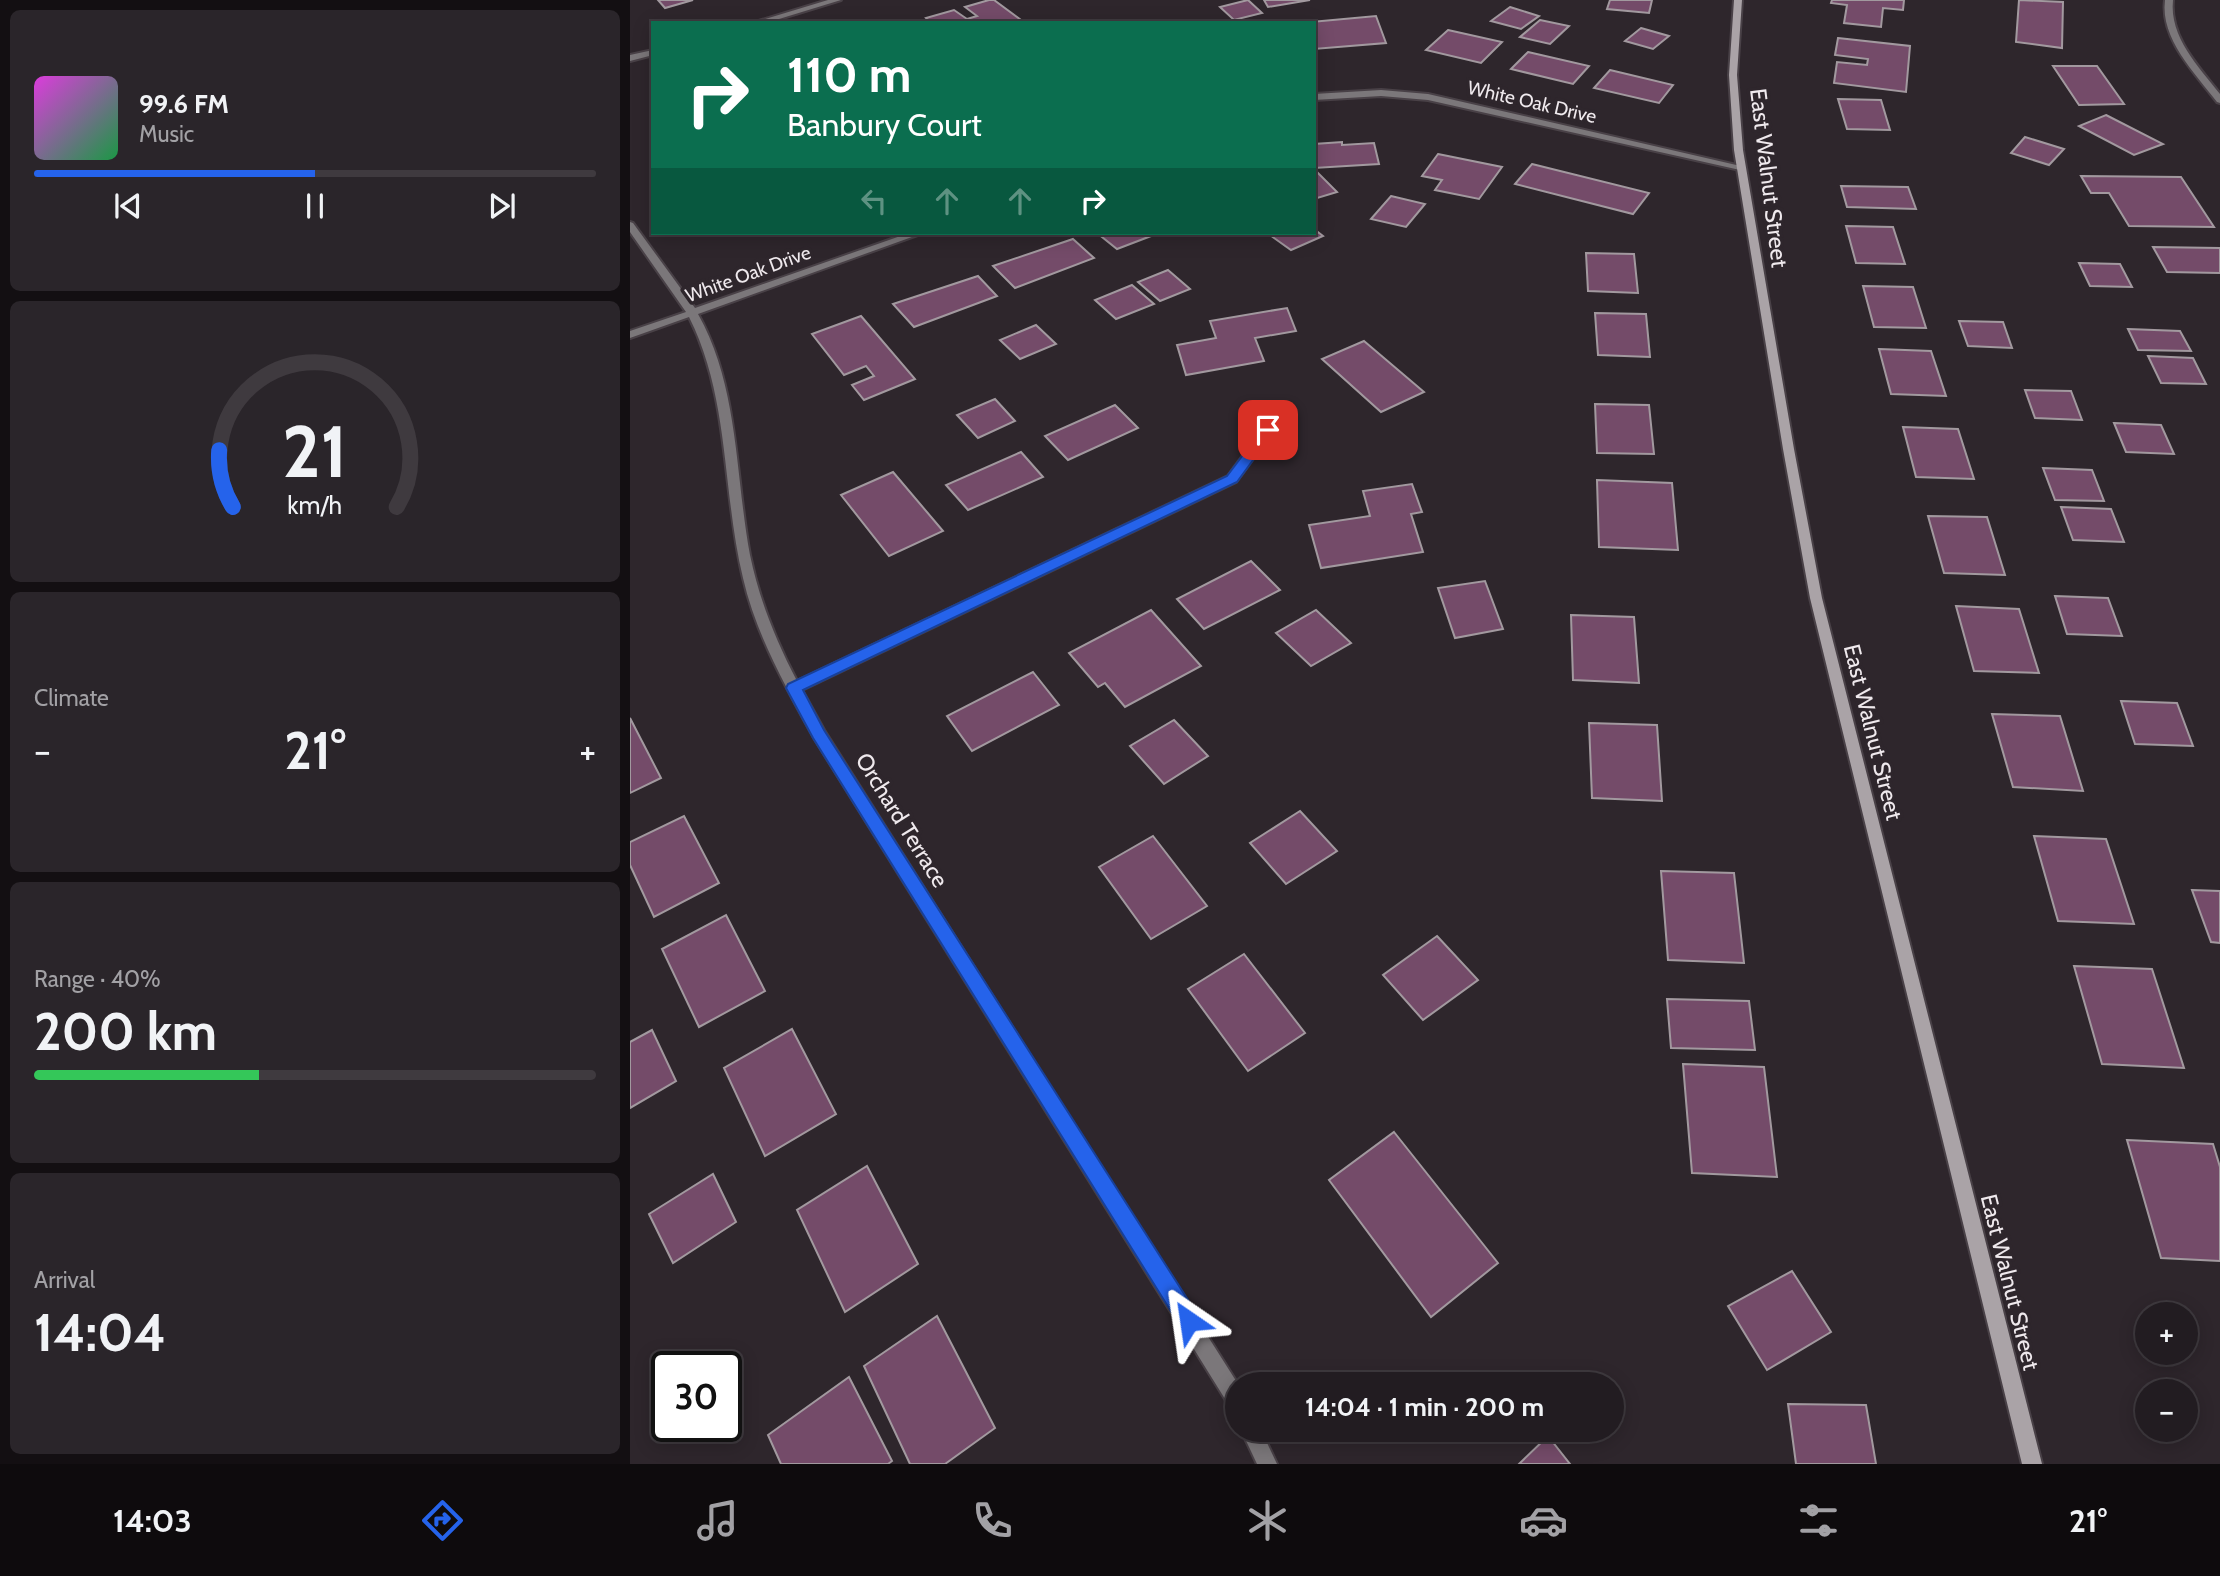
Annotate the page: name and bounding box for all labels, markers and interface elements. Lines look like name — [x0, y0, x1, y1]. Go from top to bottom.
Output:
text: 110 m — [787, 45, 911, 104]
icon: right — [672, 49, 763, 140]
street label: White Oak Drive — [1465, 76, 1599, 128]
street label: East Walnut Street — [1744, 87, 1794, 270]
text: 99.6 FM — [139, 88, 229, 120]
text: Banbury Court — [787, 105, 982, 144]
text: Music — [139, 120, 194, 148]
icon: left — [855, 182, 893, 220]
icon: ahead — [928, 182, 966, 220]
icon: ahead — [1001, 182, 1039, 220]
icon: right — [1074, 182, 1112, 220]
icon: previous — [109, 187, 147, 225]
icon: pause — [296, 187, 334, 225]
icon: next — [483, 187, 521, 225]
street label: White Oak Drive — [682, 241, 814, 307]
pin — [1238, 400, 1298, 460]
text: 21 — [282, 408, 348, 496]
icon: arrive — [1249, 411, 1287, 449]
text: km/h — [288, 490, 342, 520]
street label: East Walnut Street — [1838, 641, 1908, 823]
text: Climate — [34, 684, 109, 712]
text: 21° — [284, 719, 346, 782]
text: − — [34, 727, 51, 774]
text: + — [579, 727, 596, 774]
street label: Orchard Terrace — [850, 748, 955, 893]
text: Range · 40% — [34, 965, 161, 993]
text: 200 km — [34, 1000, 217, 1063]
street label: East Walnut Street — [1975, 1191, 2045, 1373]
text: Arrival — [34, 1266, 95, 1294]
position arrow — [1152, 1284, 1226, 1358]
text: 14:04 — [34, 1301, 166, 1364]
map controls — [2135, 1302, 2198, 1442]
button: + — [2135, 1302, 2198, 1365]
speed limit sign: 30 — [651, 1351, 742, 1442]
button: − — [2135, 1379, 2198, 1442]
text: 14:04 · 1 min · 200 m — [1305, 1391, 1544, 1423]
icon: directions — [418, 1496, 467, 1545]
icon: music — [693, 1496, 742, 1545]
icon: phone — [968, 1496, 1017, 1545]
icon: climate — [1243, 1496, 1292, 1545]
icon: car — [1519, 1496, 1568, 1545]
icon: filters — [1794, 1496, 1843, 1545]
text: 14:03 — [113, 1501, 192, 1540]
text: 21° — [2069, 1501, 2107, 1540]

